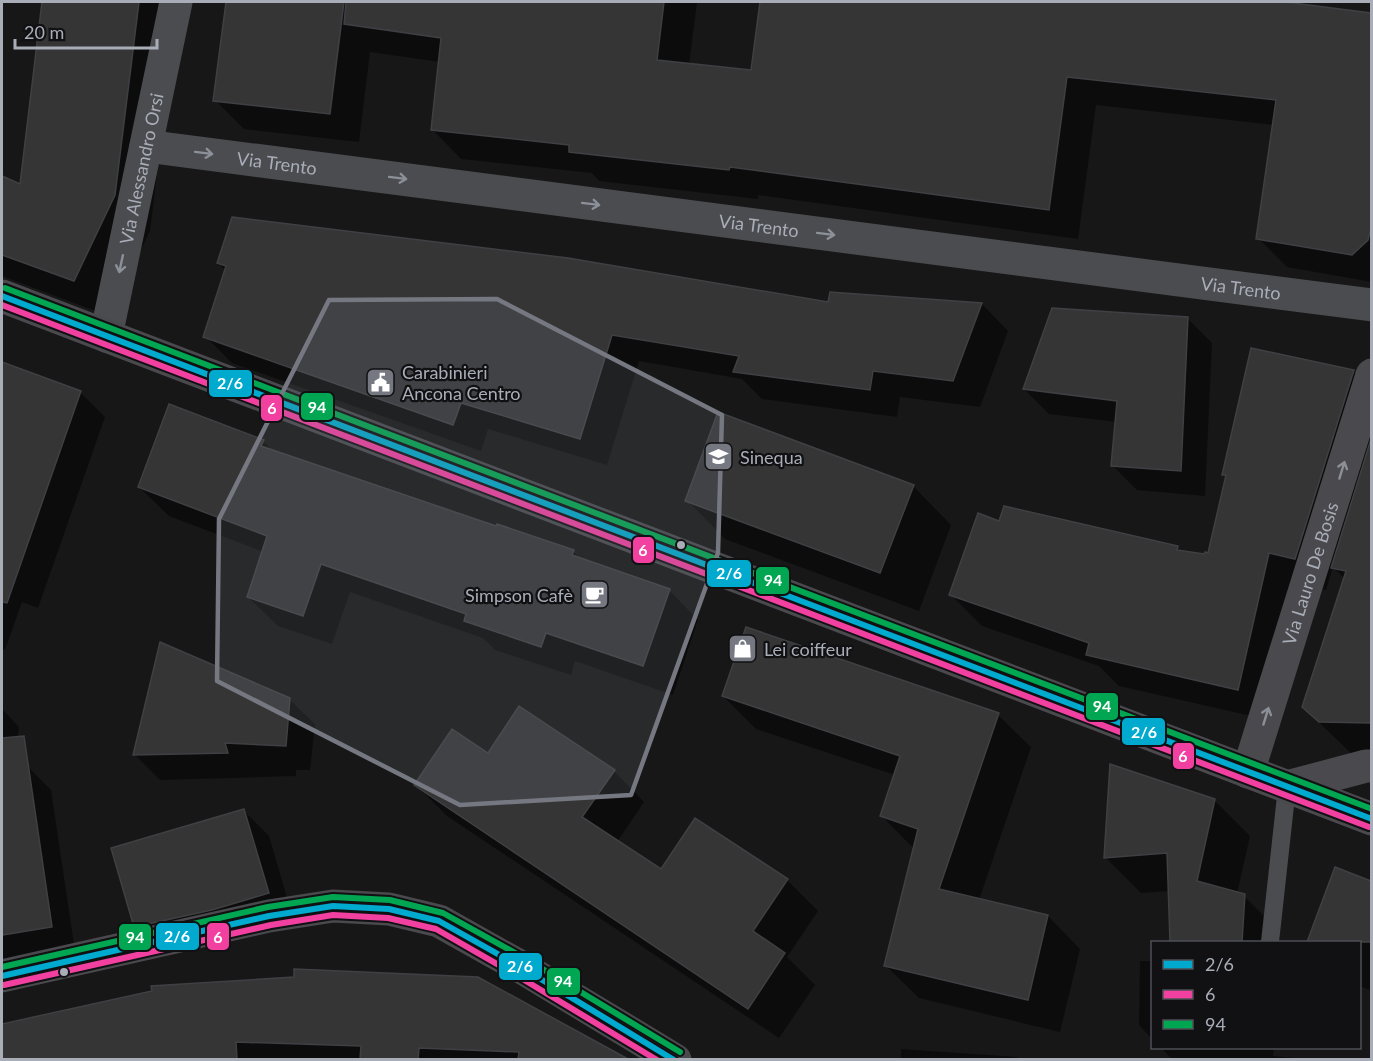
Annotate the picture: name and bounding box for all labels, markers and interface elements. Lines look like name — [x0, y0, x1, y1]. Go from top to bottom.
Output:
scale bar — [15, 12, 158, 50]
text: 20 m — [24, 21, 64, 43]
street label: Via Alessandro Orsi — [115, 91, 168, 246]
street label: Via Trento — [236, 147, 318, 179]
one-way arrow — [194, 148, 214, 159]
one-way arrow — [387, 173, 407, 184]
one-way arrow — [581, 198, 600, 209]
street label: Via Trento — [718, 209, 800, 242]
one-way arrow — [816, 229, 835, 240]
one-way arrow — [115, 254, 126, 273]
street label: Via Trento — [1200, 272, 1282, 304]
place label: Carabinieri Ancona Centro — [402, 361, 521, 404]
public building icon: Carabinieri Ancona Centro — [365, 366, 397, 398]
line badge: 2/6 — [208, 369, 253, 398]
text: 2/6 — [217, 373, 243, 392]
line badge: 94 — [300, 392, 334, 421]
line badge: 6 — [260, 394, 283, 422]
text: 94 — [308, 397, 326, 416]
text: 6 — [267, 398, 277, 417]
school or university icon: Sinequa — [703, 441, 735, 473]
place label: Sinequa — [740, 446, 803, 468]
one-way arrow — [1337, 461, 1348, 480]
street label: Via Lauro De Bosis — [1277, 499, 1343, 648]
line badge: 6 — [632, 536, 655, 564]
unlabelled marker — [675, 539, 687, 551]
text: 6 — [638, 540, 648, 559]
line badge: 2/6 — [706, 559, 752, 588]
text: 2/6 — [716, 563, 742, 582]
line badge: 94 — [755, 566, 790, 595]
text: 94 — [764, 570, 782, 589]
cafe icon: Simpson Cafè — [578, 579, 610, 611]
place label: Simpson Cafè — [465, 584, 573, 606]
shop icon: Lei coiffeur — [727, 633, 759, 665]
place label: Lei coiffeur — [764, 638, 852, 660]
line badge: 94 — [1085, 692, 1119, 721]
text: 94 — [1093, 696, 1111, 715]
one-way arrow — [1261, 707, 1272, 726]
line badge: 2/6 — [1121, 717, 1166, 746]
text: 2/6 — [1131, 722, 1157, 741]
line badge: 6 — [1172, 742, 1195, 770]
text: 6 — [1178, 746, 1188, 765]
line badge: 2/6 — [155, 922, 200, 951]
line badge: 6 — [206, 922, 230, 951]
line badge: 94 — [118, 923, 152, 951]
text: 2/6 — [164, 926, 190, 945]
text: 94 — [126, 927, 144, 946]
text: 6 — [213, 927, 223, 946]
legend — [1151, 941, 1361, 1049]
line badge: 2/6 — [498, 952, 543, 981]
text: 2/6 — [1205, 953, 1234, 975]
text: 2/6 — [507, 956, 533, 975]
unlabelled marker — [58, 966, 70, 978]
line badge: 94 — [546, 967, 581, 996]
text: 94 — [554, 971, 572, 990]
text: 6 — [1205, 983, 1215, 1005]
text: 94 — [1205, 1013, 1226, 1035]

